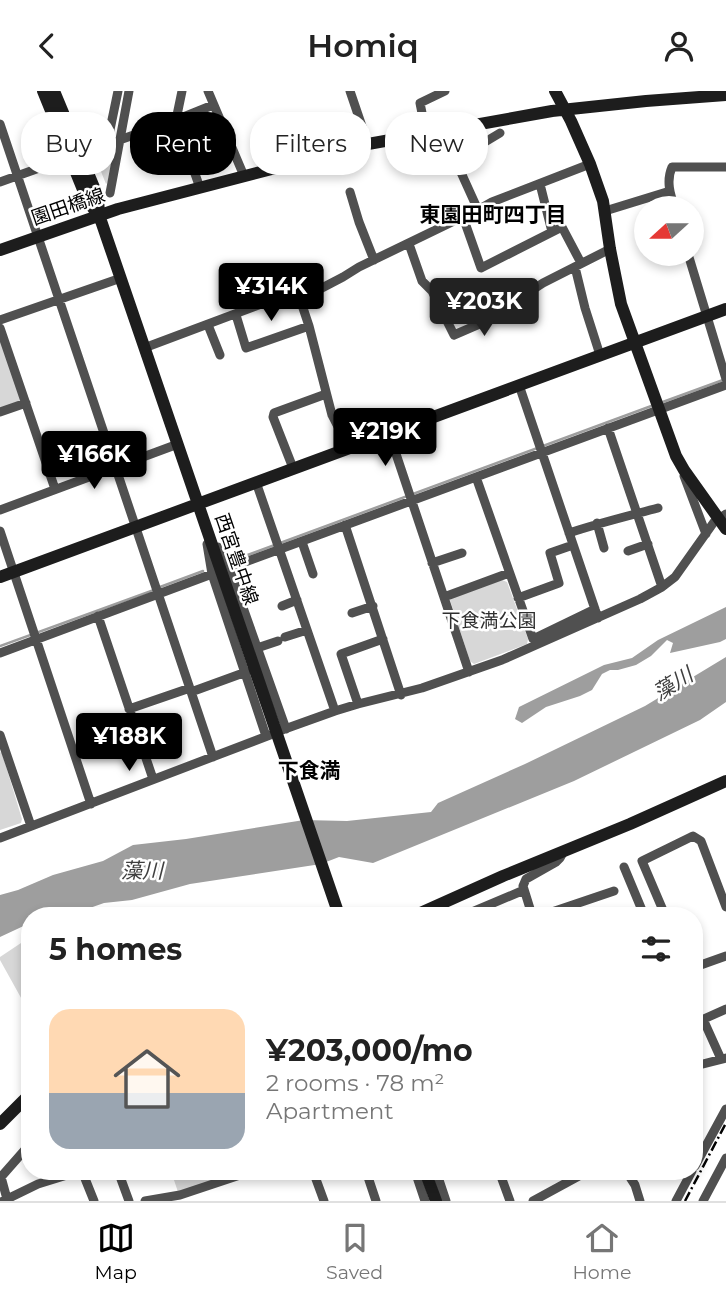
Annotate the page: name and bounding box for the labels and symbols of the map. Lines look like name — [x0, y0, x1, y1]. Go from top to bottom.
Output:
street label: 園田橋線 — [28, 183, 108, 230]
north arrow — [634, 196, 704, 266]
district label: 東園田町四丁目 — [420, 202, 567, 227]
pin: ¥314K — [222, 264, 320, 323]
pin: ¥203K — [435, 279, 533, 338]
pin: ¥219K — [336, 409, 434, 468]
pin: ¥166K — [45, 431, 143, 491]
street label: 西宮豊中線 — [210, 510, 263, 608]
park label: 下食満公園 — [441, 609, 537, 632]
water label: 藻川 — [648, 661, 699, 705]
pin: ¥188K — [80, 713, 178, 773]
district label: 下食満 — [278, 758, 341, 783]
water label: 藻川 — [121, 858, 165, 883]

